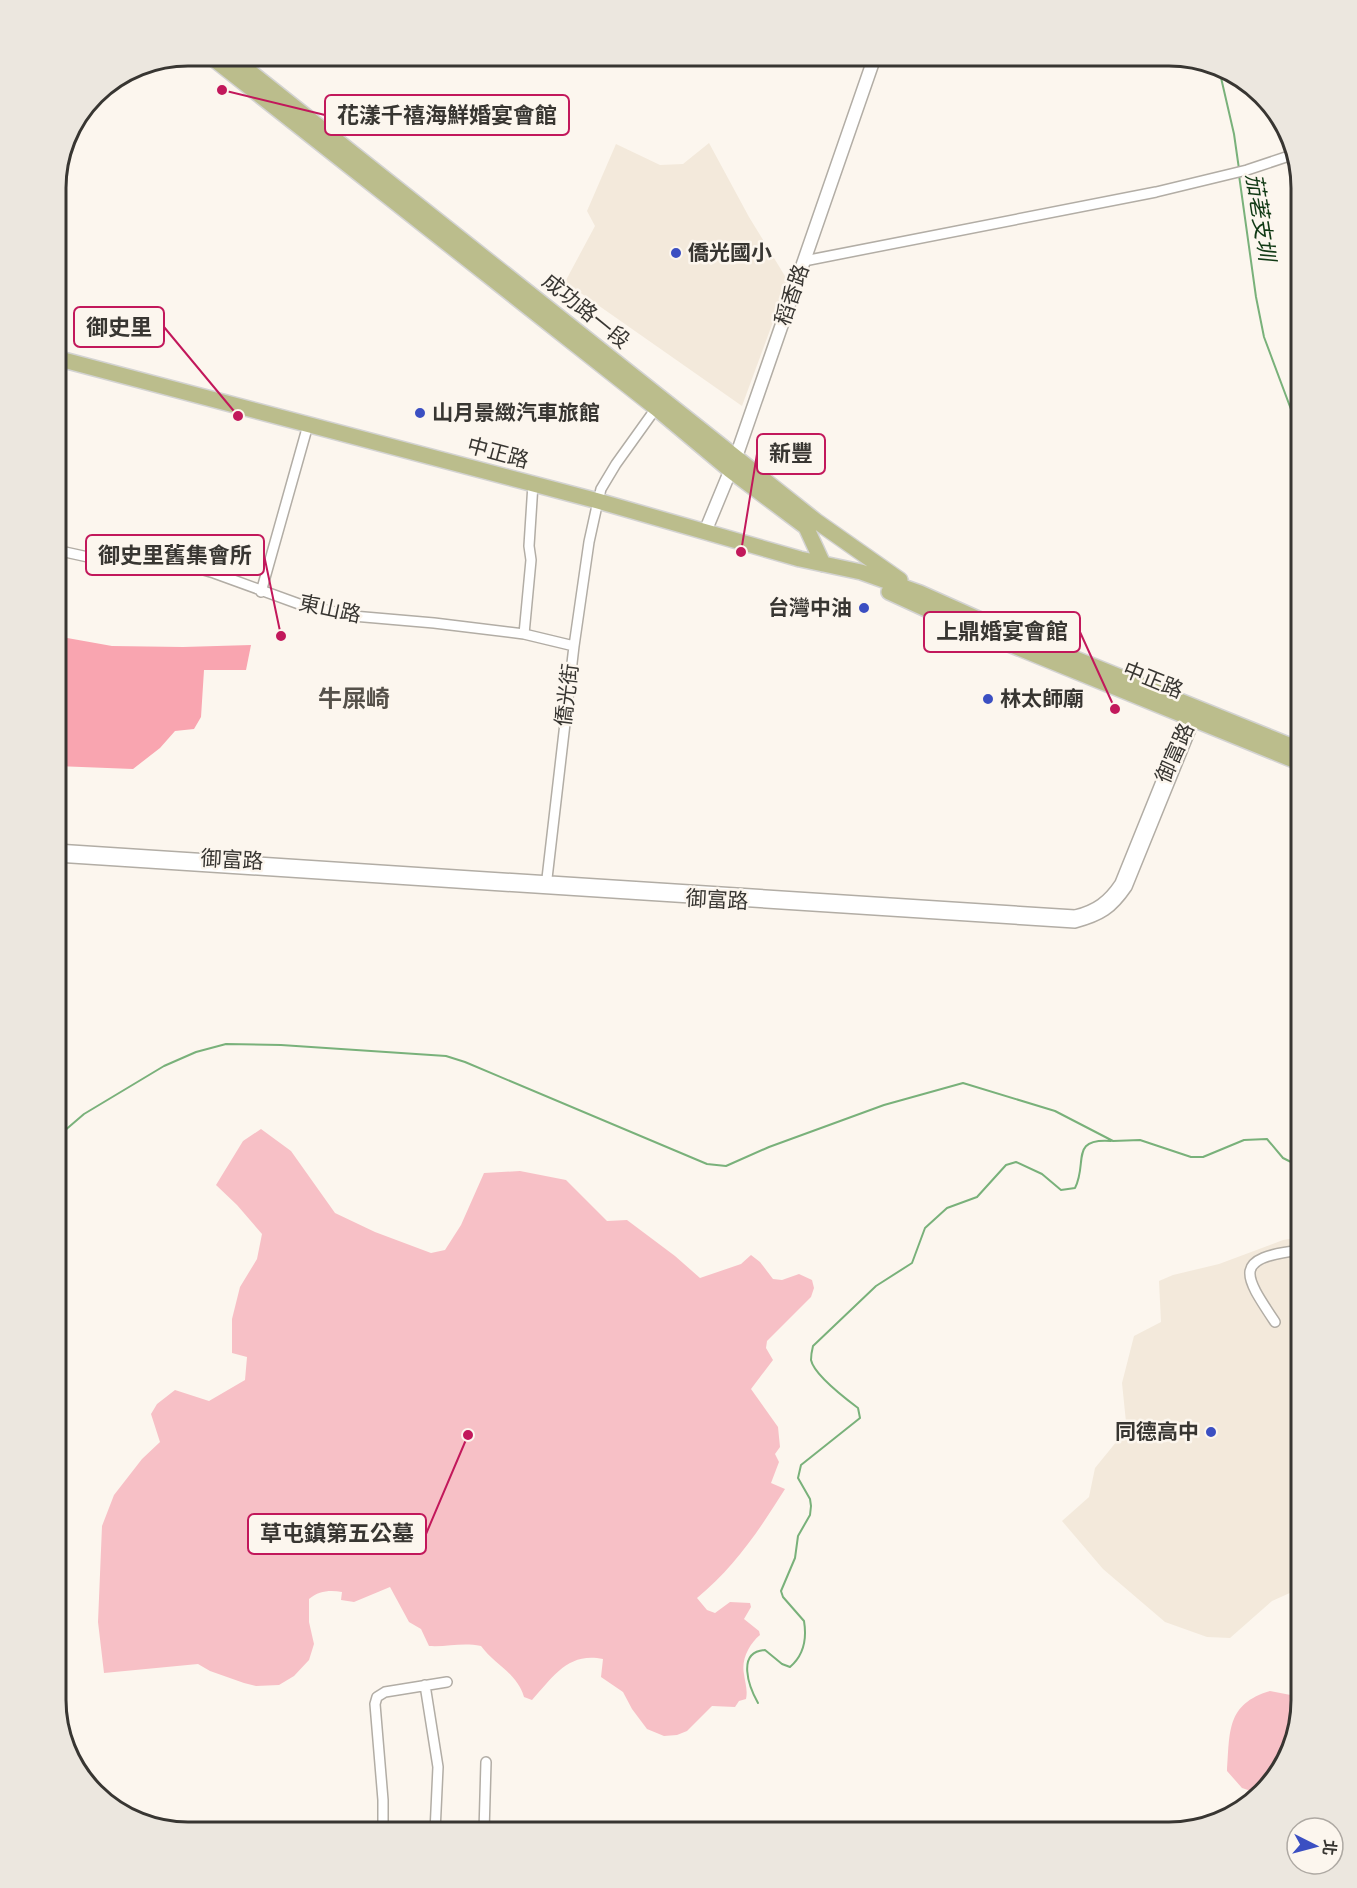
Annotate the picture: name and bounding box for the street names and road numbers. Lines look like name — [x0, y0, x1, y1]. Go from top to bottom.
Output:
street label: 稻香路 — [769, 261, 815, 329]
street label: 成功路一段 — [537, 268, 635, 354]
street label: 中正路 — [464, 432, 532, 474]
street label: 東山路 — [296, 590, 364, 628]
street label: 中正路 — [1119, 656, 1187, 704]
street label: 僑光街 — [550, 662, 584, 728]
street label: 御富路 — [1150, 719, 1200, 787]
street label: 御富路 — [200, 845, 264, 875]
street label: 御富路 — [685, 885, 749, 915]

